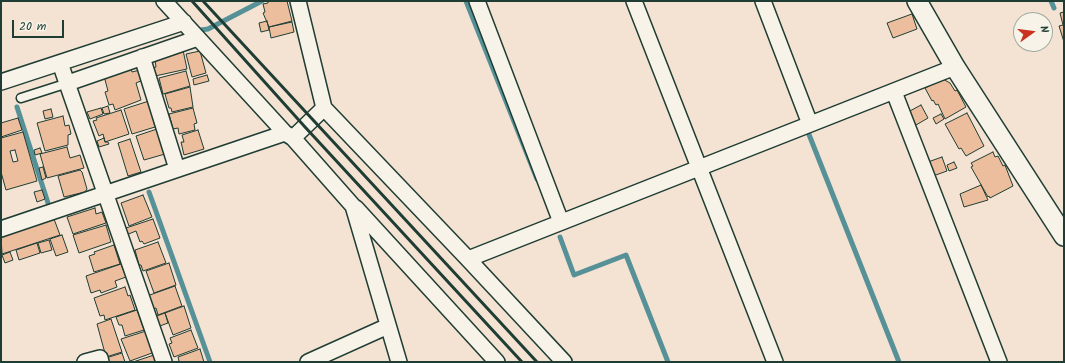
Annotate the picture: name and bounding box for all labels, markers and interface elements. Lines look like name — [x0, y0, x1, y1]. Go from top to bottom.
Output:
scale bar — [14, 12, 66, 38]
north arrow — [1013, 12, 1053, 52]
text: 20 m — [19, 17, 46, 36]
text: N — [1034, 24, 1053, 35]

